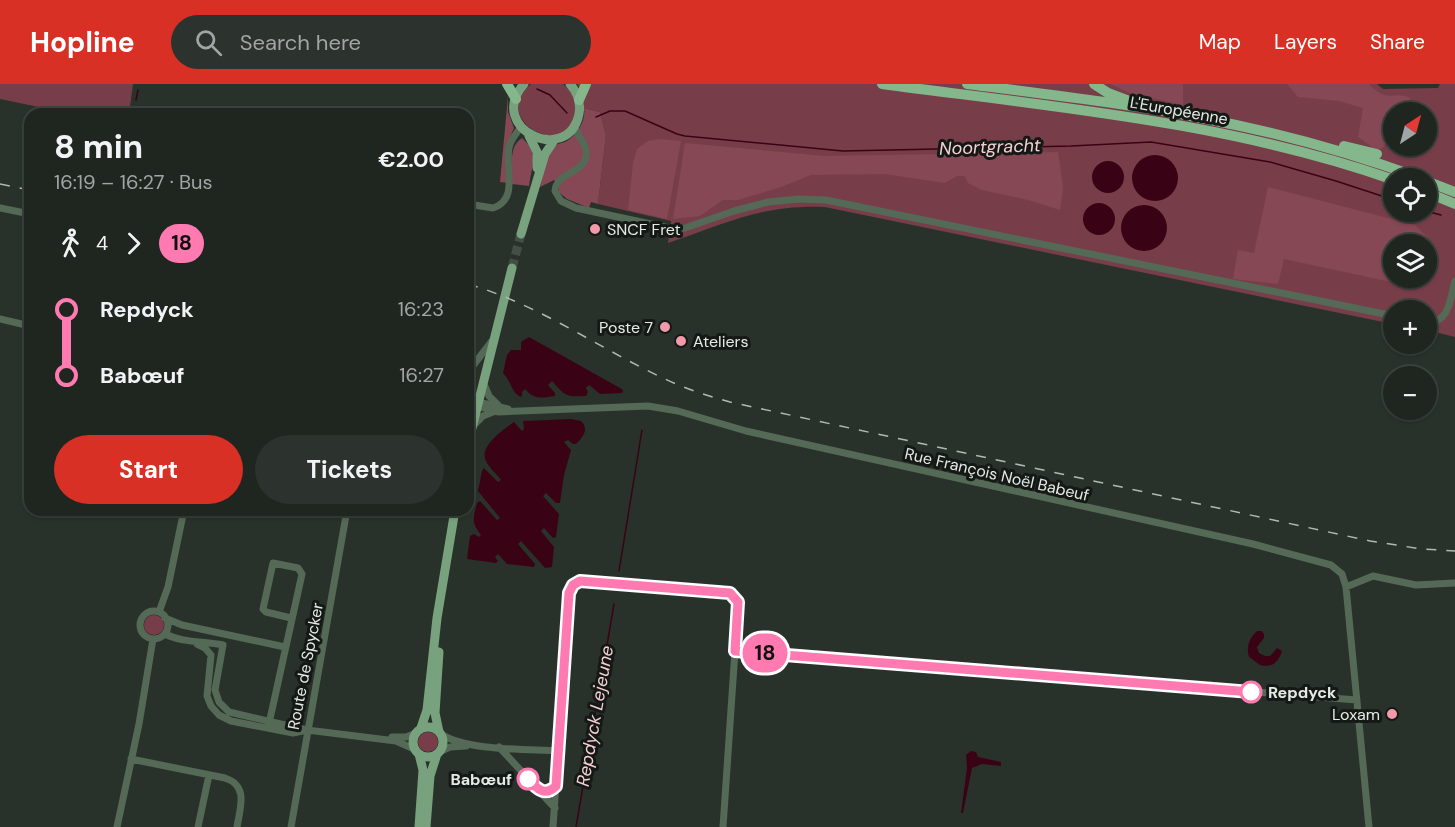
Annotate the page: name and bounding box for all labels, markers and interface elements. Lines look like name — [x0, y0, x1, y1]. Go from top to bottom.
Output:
search box — [171, 15, 591, 69]
text: Hopline — [30, 24, 135, 61]
icon: search — [192, 26, 225, 59]
text: Search here — [240, 28, 361, 57]
text: Map — [1199, 28, 1241, 56]
text: Layers — [1274, 28, 1337, 56]
text: Share — [1370, 28, 1425, 56]
street label: L'Européenne — [1128, 92, 1229, 129]
north arrow — [1383, 102, 1437, 156]
map controls — [1383, 102, 1437, 420]
text: 8 min — [54, 125, 143, 168]
water label: Noortgracht — [939, 133, 1042, 161]
text: €2.00 — [378, 145, 444, 174]
button: locate — [1383, 168, 1437, 222]
text: 16:19 – 16:27 · Bus — [54, 169, 213, 195]
place label: SNCF Fret — [607, 219, 681, 240]
marker: SNCF Fret — [588, 222, 602, 236]
icon: walk — [54, 227, 87, 260]
icon: forward — [117, 227, 150, 260]
text: 18 — [171, 229, 192, 257]
text: 4 — [96, 230, 108, 256]
button: layers — [1383, 234, 1437, 288]
text: Repdyck — [100, 295, 194, 324]
text: 16:23 — [398, 296, 444, 322]
button: + — [1383, 300, 1437, 354]
place label: Poste 7 — [599, 317, 653, 338]
marker: Poste 7 — [658, 320, 672, 334]
place label: Ateliers — [693, 331, 749, 352]
marker: Ateliers — [674, 334, 688, 348]
text: Babœuf — [100, 361, 185, 390]
text: 16:27 — [399, 362, 444, 388]
button: − — [1383, 366, 1437, 420]
button: Start — [54, 435, 243, 504]
button: Tickets — [255, 435, 444, 504]
street label: Rue François Noël Babeuf — [903, 443, 1091, 506]
street label: Route de Spycker — [283, 601, 328, 731]
line badge: 18 — [738, 634, 792, 672]
text: 18 — [755, 639, 775, 667]
water label: Repdyck Lejeune — [571, 644, 619, 788]
marker: Repdyck — [1240, 681, 1262, 703]
place label: Repdyck — [1268, 682, 1337, 703]
place label: Loxam — [1332, 704, 1380, 725]
marker: Loxam — [1385, 707, 1399, 721]
marker: Babœuf — [517, 768, 539, 790]
place label: Babœuf — [451, 769, 512, 790]

